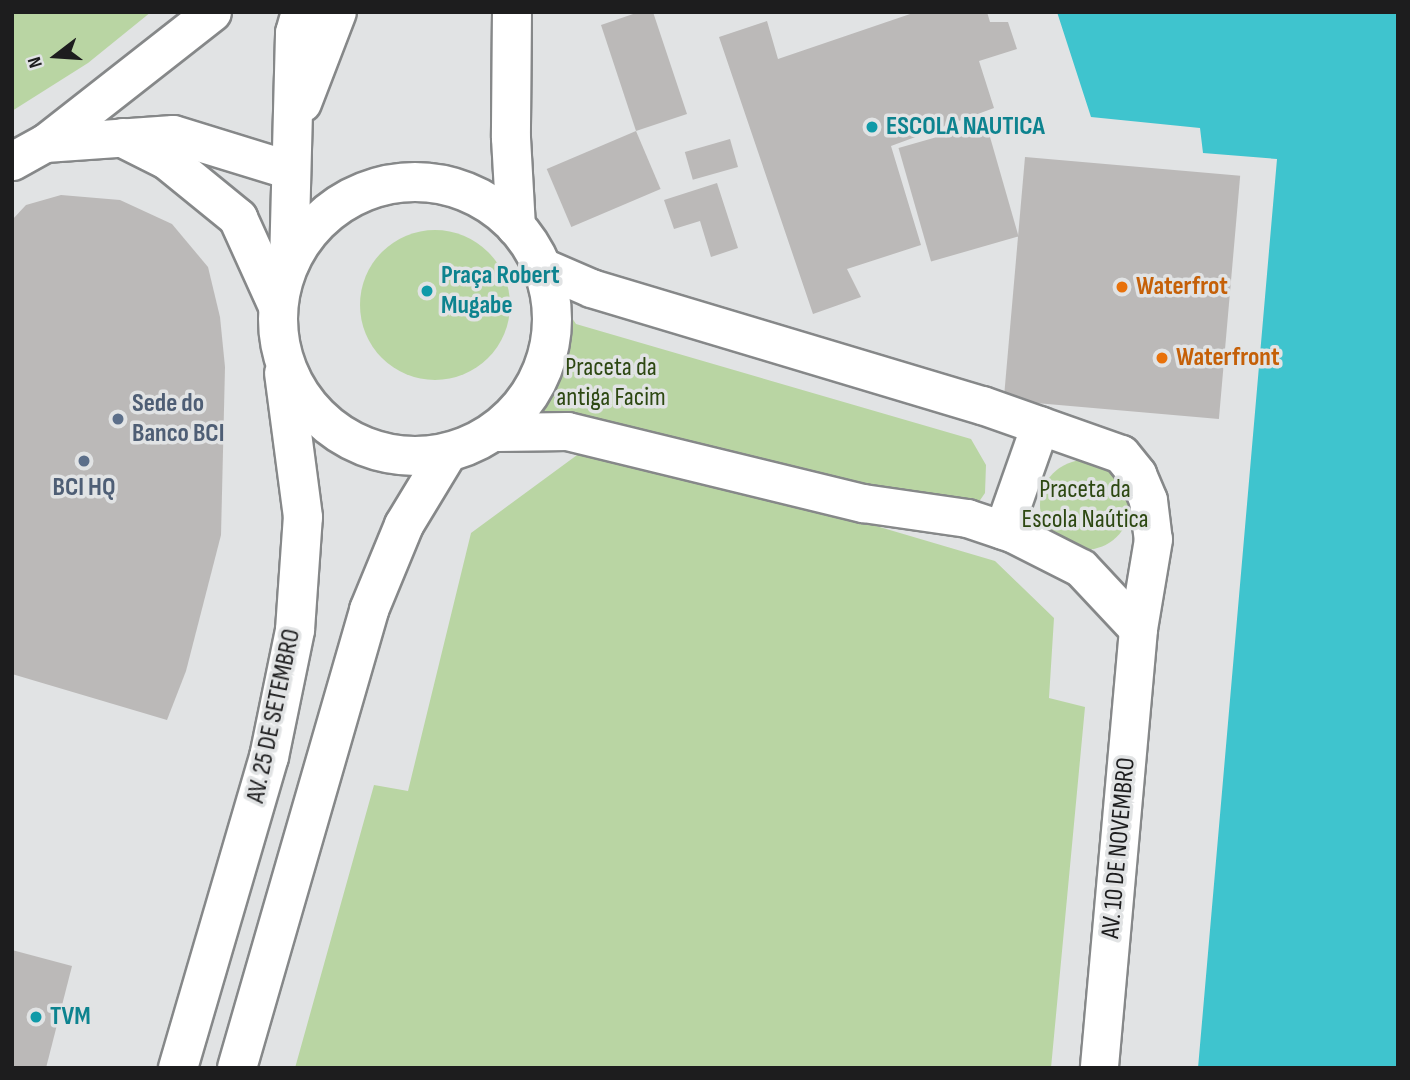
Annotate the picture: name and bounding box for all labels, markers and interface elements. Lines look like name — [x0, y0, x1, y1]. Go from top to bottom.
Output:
north arrow — [21, 21, 91, 91]
text: N — [23, 54, 48, 71]
place label: ESCOLA NAUTICA — [886, 111, 1045, 143]
marker: ESCOLA NAUTICA — [864, 119, 880, 135]
place label: Praça Robert Mugabe — [441, 260, 560, 322]
place label: Waterfrot — [1136, 271, 1228, 303]
marker: Waterfrot — [1114, 279, 1130, 295]
marker: Praça Robert Mugabe — [419, 283, 435, 299]
place label: Waterfront — [1176, 342, 1279, 374]
marker: Waterfront — [1154, 350, 1170, 366]
park label: Praceta da antiga Facim — [556, 352, 666, 414]
place label: Sede do Banco BCI — [132, 388, 224, 450]
marker: Sede do Banco BCI — [110, 411, 126, 427]
marker: BCI HQ — [76, 453, 92, 469]
place label: BCI HQ — [53, 472, 115, 504]
park label: Praceta da Escola Naútica — [1021, 474, 1149, 536]
street label: AV. 25 DE SETEMBRO — [240, 626, 308, 806]
street label: AV. 10 DE NOVEMBRO — [1096, 756, 1142, 940]
place label: TVM — [50, 1001, 91, 1033]
marker: TVM — [28, 1009, 44, 1025]

